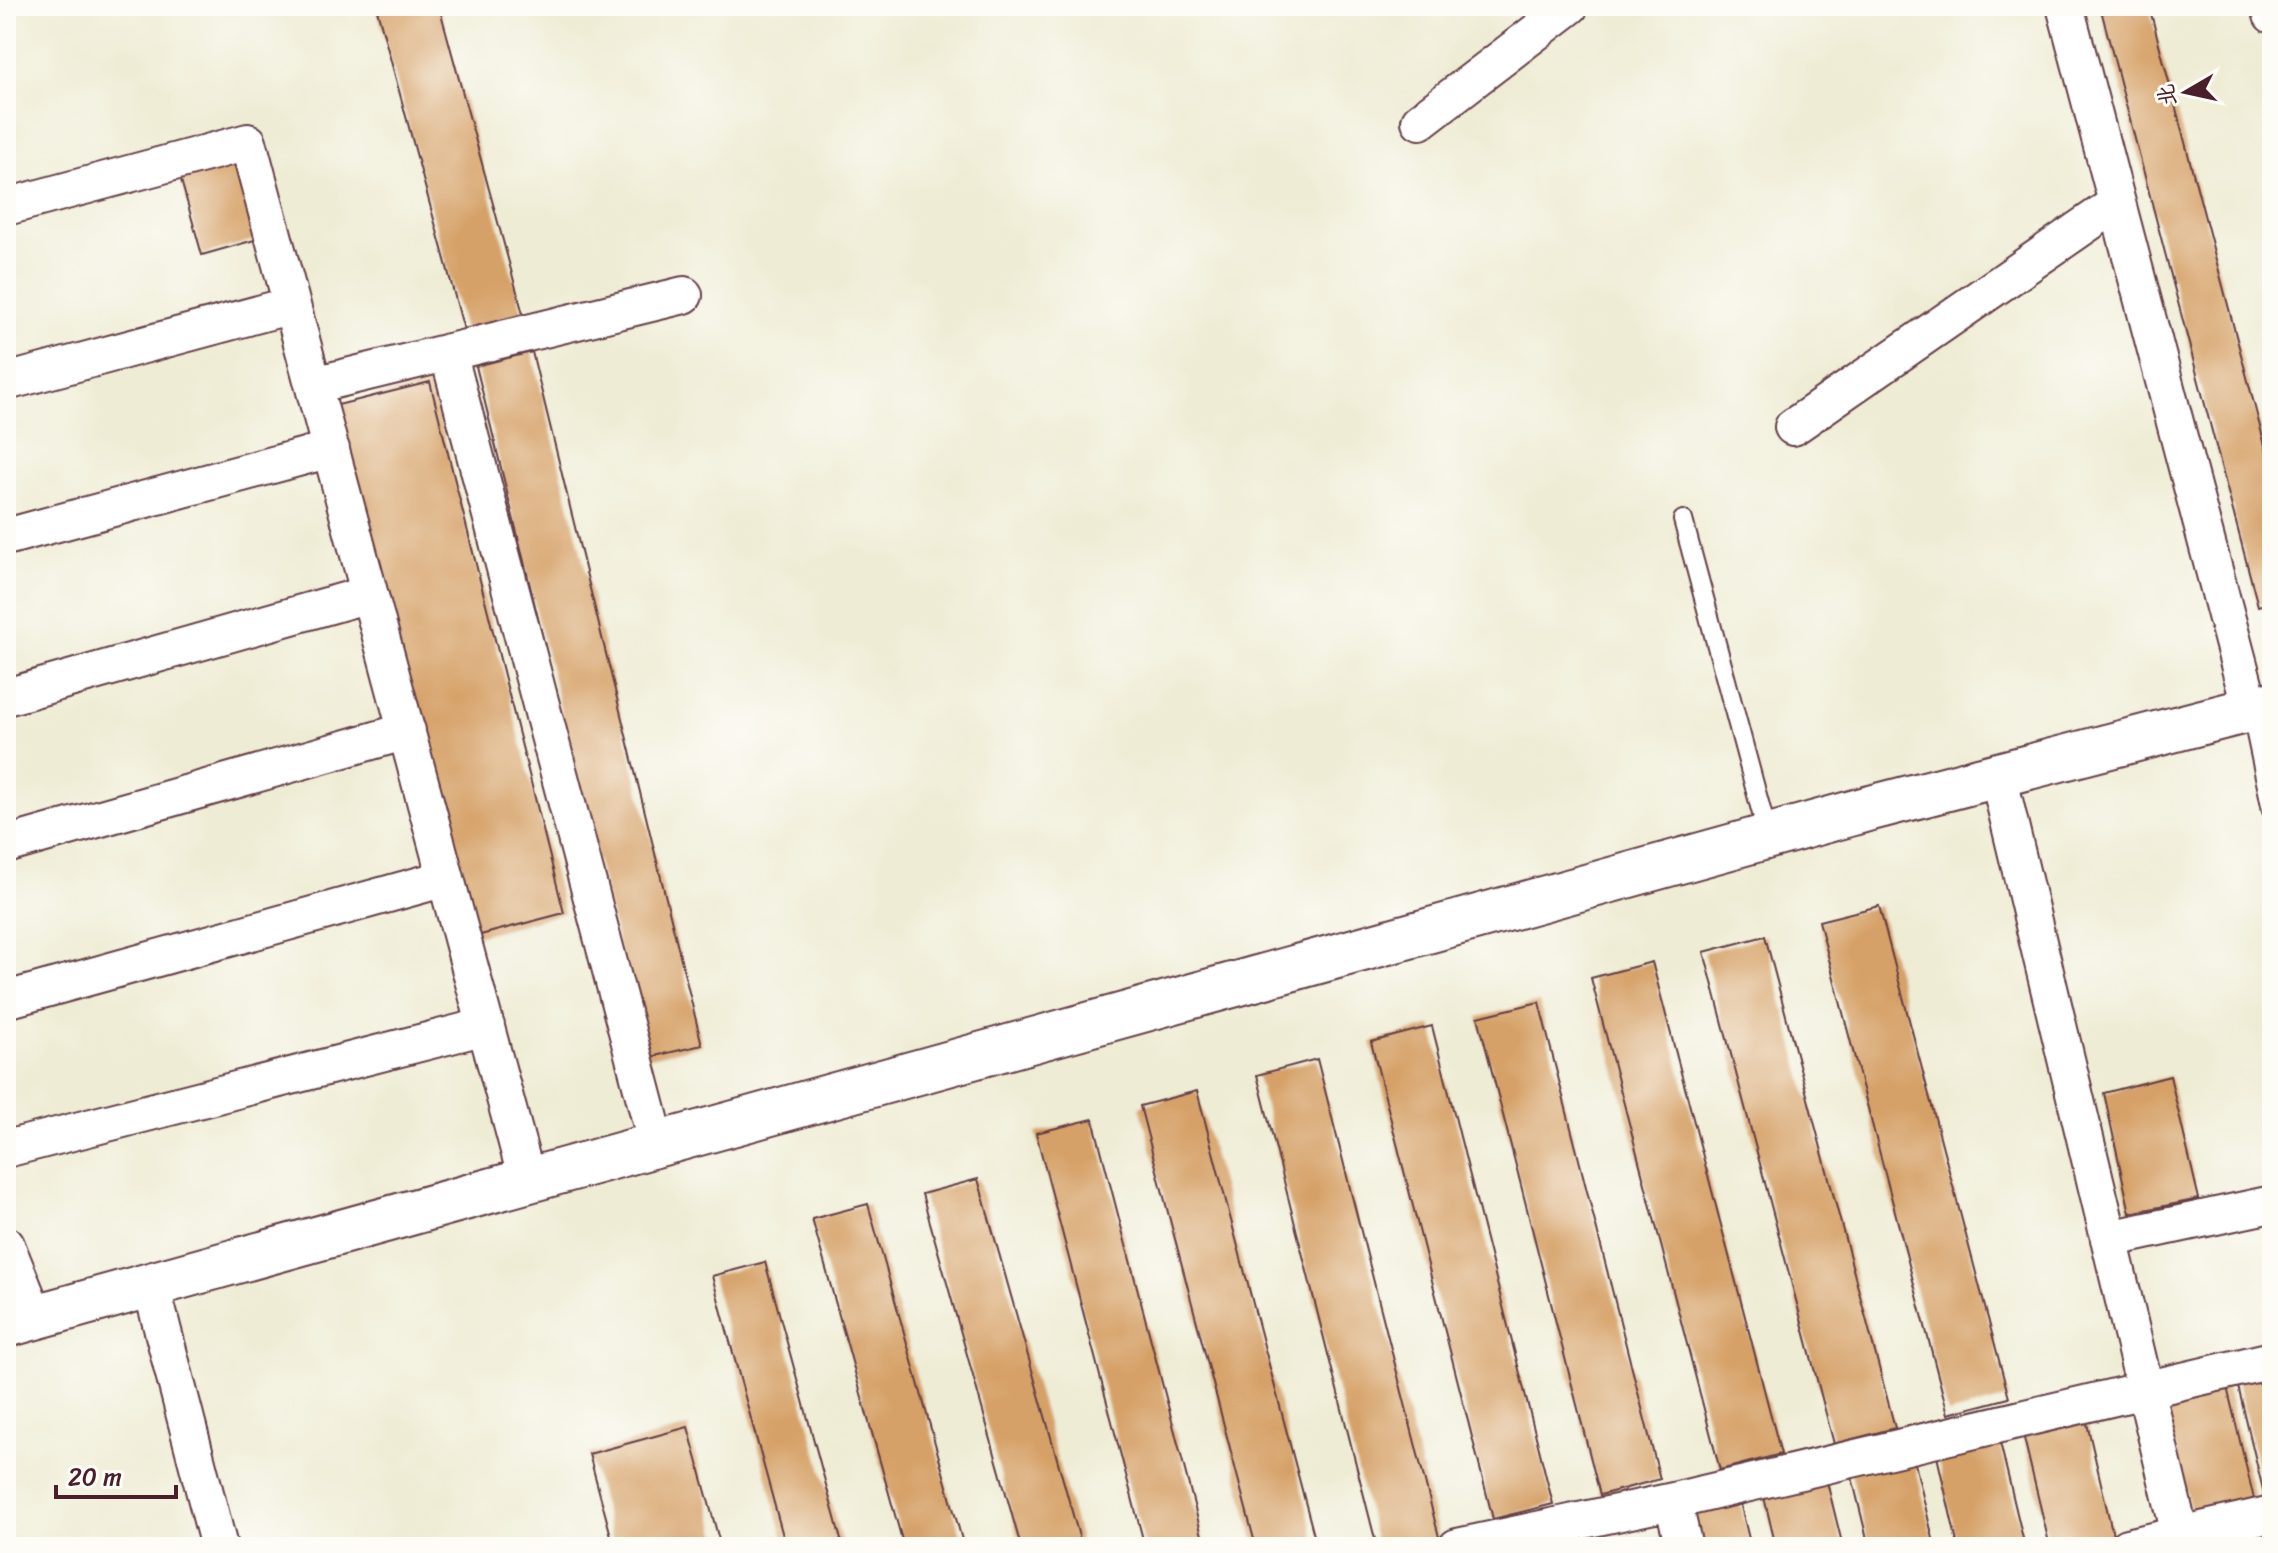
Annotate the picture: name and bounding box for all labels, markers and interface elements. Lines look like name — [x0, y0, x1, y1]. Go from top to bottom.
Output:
north arrow — [2146, 52, 2226, 132]
text: 北 — [2146, 81, 2188, 109]
scale bar — [56, 1449, 176, 1499]
text: 20 m — [68, 1456, 122, 1498]

